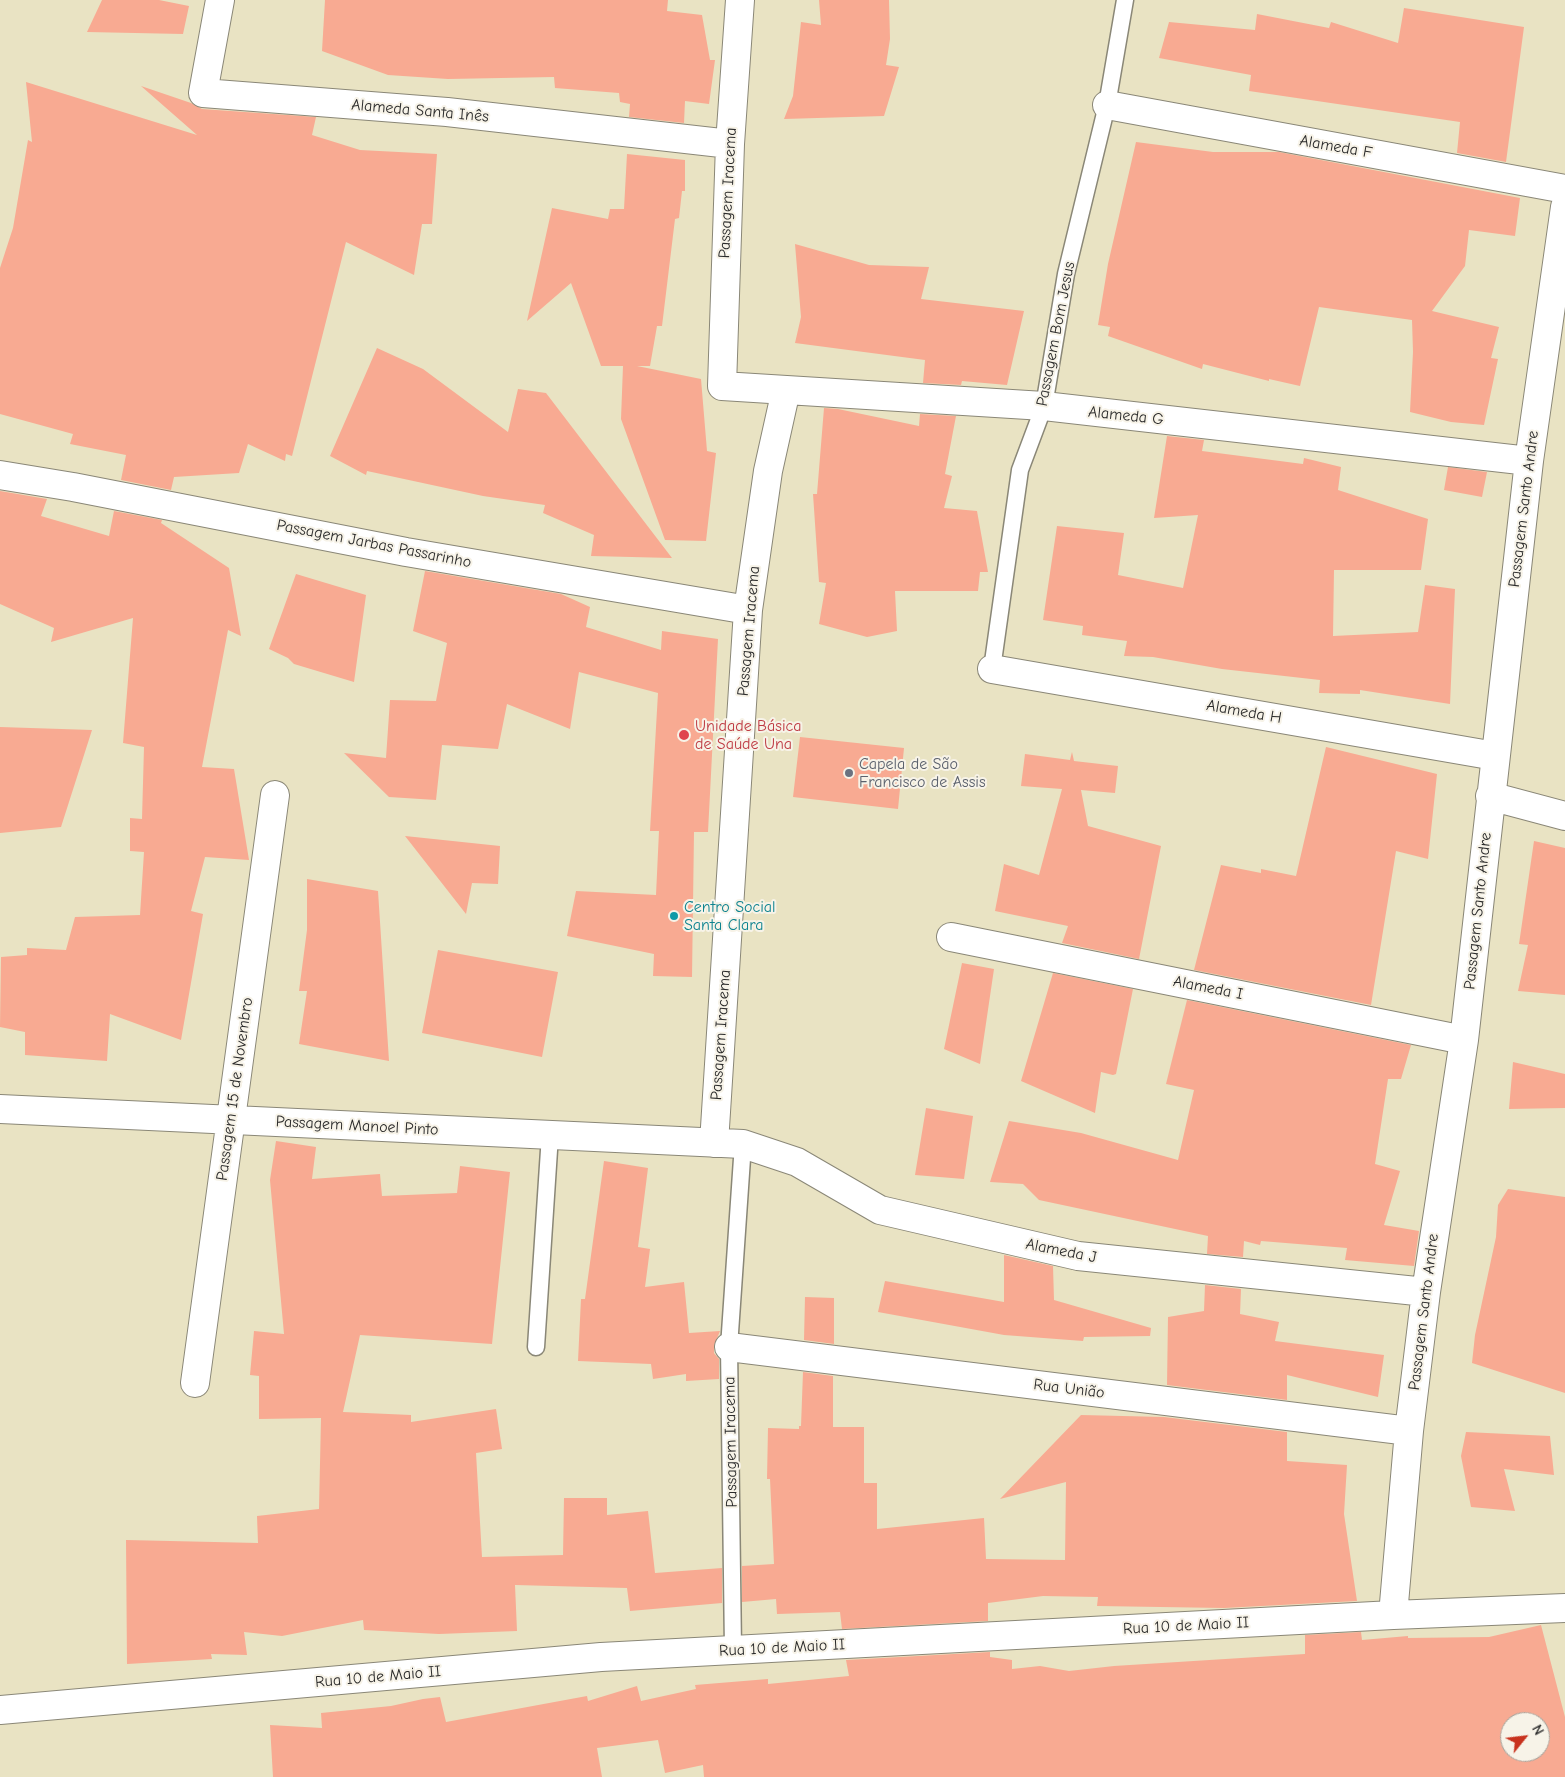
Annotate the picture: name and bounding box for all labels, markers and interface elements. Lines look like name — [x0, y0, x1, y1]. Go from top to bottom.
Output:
street label: Alameda Santa Inês — [351, 95, 489, 127]
street label: Passagem Iracema — [715, 127, 741, 259]
street label: Alameda F — [1298, 131, 1374, 163]
street label: Passagem Bom Jesus — [1033, 260, 1079, 408]
street label: Alameda G — [1087, 402, 1165, 430]
street label: Passagem Santo Andre — [1505, 430, 1543, 588]
street label: Passagem Jarbas Passarinho — [275, 516, 473, 572]
street label: Passagem Iracema — [734, 565, 764, 697]
street label: Alameda H — [1205, 696, 1283, 728]
place label: Unidade Básica de Saúde Una — [695, 716, 802, 754]
marker: Unidade Básica de Saúde Una — [677, 728, 691, 742]
place label: Capela de São Francisco de Assis — [859, 754, 986, 792]
marker: Capela de São Francisco de Assis — [843, 767, 855, 779]
street label: Passagem Santo Andre — [1460, 832, 1496, 990]
place label: Centro Social Santa Clara — [684, 897, 776, 935]
marker: Centro Social Santa Clara — [668, 910, 680, 922]
street label: Passagem Iracema — [707, 969, 735, 1101]
street label: Alameda I — [1171, 972, 1245, 1004]
street label: Passagem 15 de Novembro — [213, 996, 257, 1182]
street label: Passagem Manoel Pinto — [275, 1112, 439, 1140]
street label: Passagem Santo Andre — [1405, 1233, 1443, 1391]
street label: Alameda J — [1024, 1235, 1098, 1267]
street label: Rua União — [1032, 1375, 1106, 1403]
street label: Passagem Iracema — [720, 1376, 742, 1508]
street label: Rua 10 de Maio II — [1122, 1613, 1250, 1639]
street label: Rua 10 de Maio II — [718, 1635, 846, 1661]
street label: Rua 10 de Maio II — [314, 1662, 442, 1692]
north arrow — [1500, 1712, 1550, 1762]
text: N — [1528, 1722, 1547, 1738]

